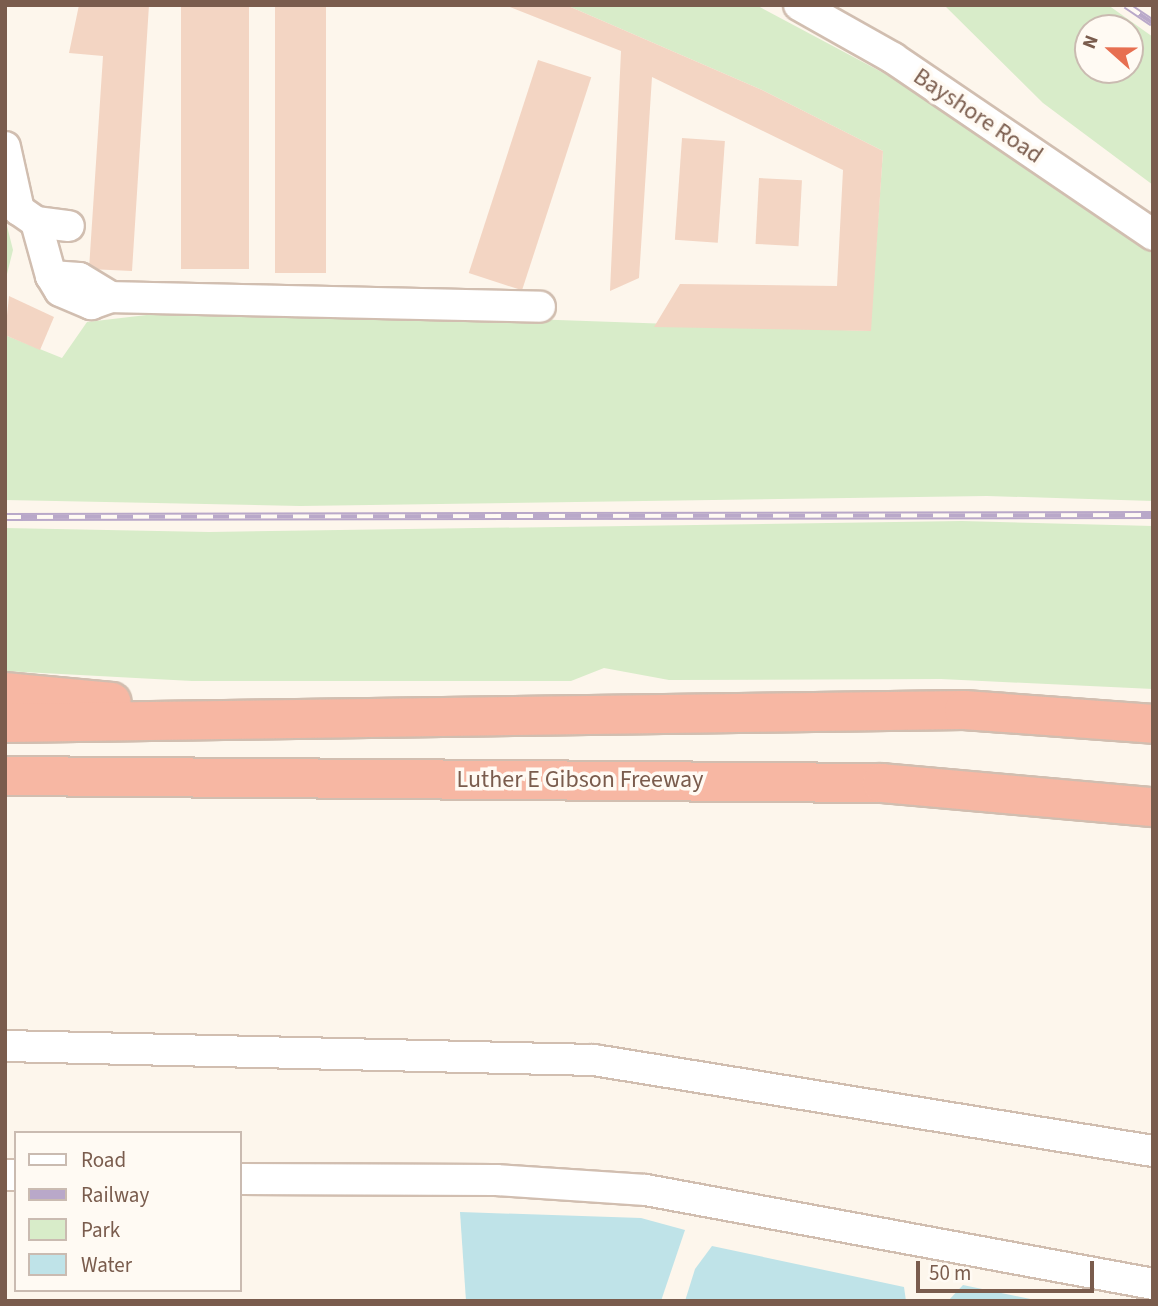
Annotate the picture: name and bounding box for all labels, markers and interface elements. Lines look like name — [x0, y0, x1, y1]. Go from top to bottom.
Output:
north arrow — [1074, 14, 1144, 84]
text: N — [1076, 31, 1106, 53]
street label: Bayshore Road — [908, 62, 1048, 170]
street label: Luther E Gibson Freeway — [457, 766, 703, 794]
legend — [14, 1131, 242, 1292]
text: Road — [81, 1145, 126, 1175]
text: Railway — [81, 1180, 149, 1210]
text: Park — [81, 1215, 120, 1245]
scale bar — [920, 1246, 1098, 1290]
text: Water — [81, 1250, 132, 1280]
text: 50 m — [929, 1258, 971, 1288]

